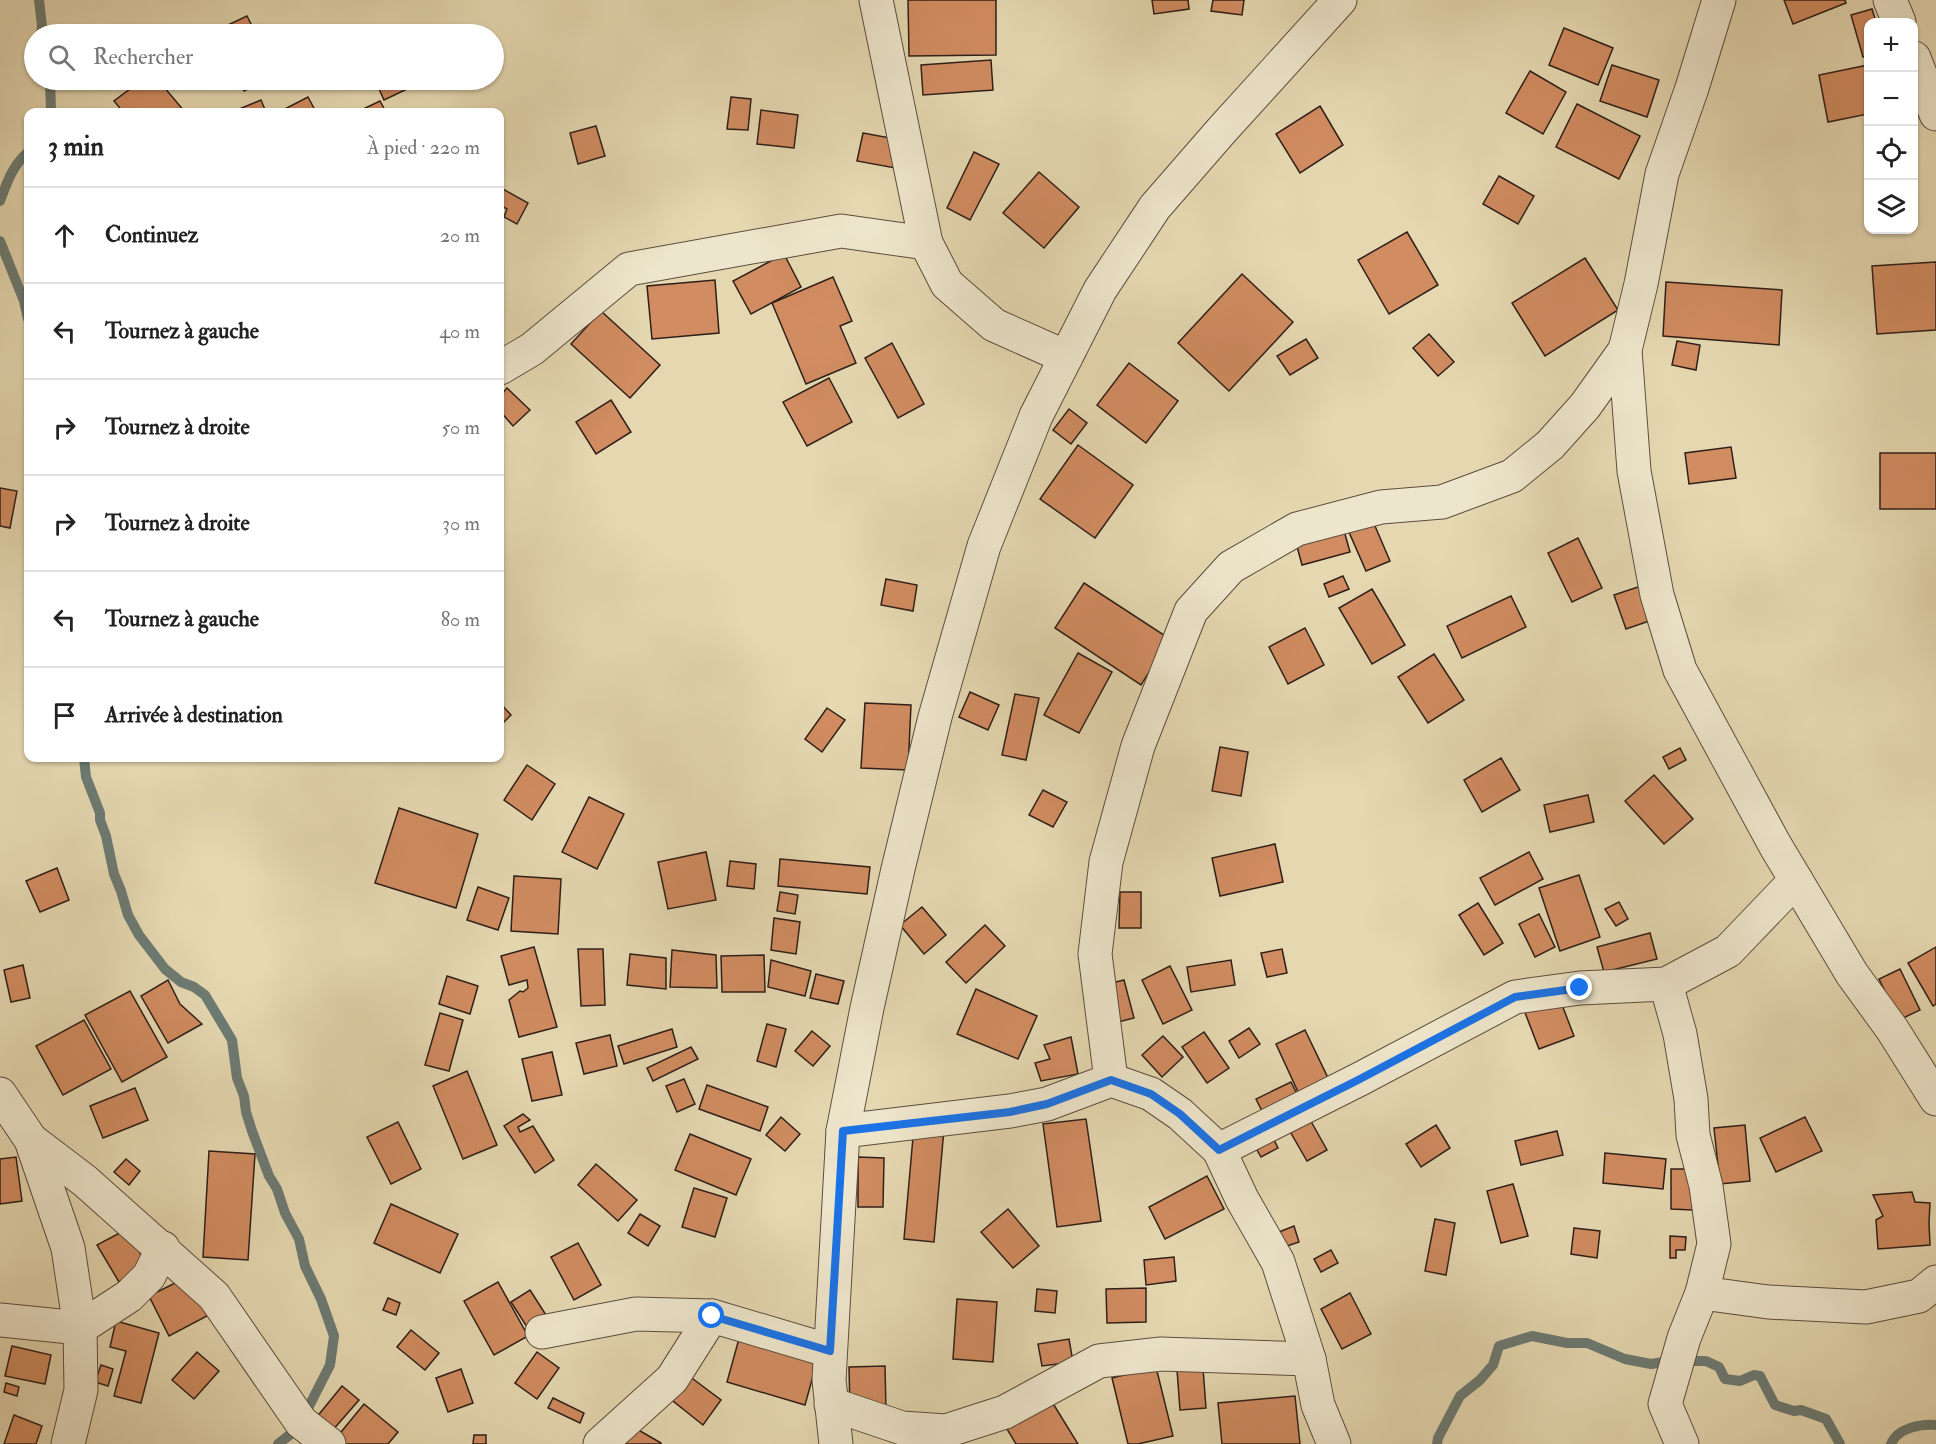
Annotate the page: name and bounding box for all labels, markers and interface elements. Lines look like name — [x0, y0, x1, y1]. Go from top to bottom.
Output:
map controls — [1864, 18, 1918, 234]
button: + — [1864, 18, 1918, 72]
search box — [24, 24, 504, 90]
icon: search — [45, 41, 78, 74]
text: Rechercher — [93, 43, 193, 71]
button: − — [1864, 72, 1918, 126]
button: locate — [1864, 126, 1918, 180]
text: 3 min — [48, 131, 104, 163]
text: À pied · 220 m — [367, 135, 480, 160]
button: layers — [1864, 180, 1918, 234]
icon: ahead — [48, 219, 81, 252]
text: Continuez — [105, 221, 198, 249]
text: 20 m — [440, 223, 480, 248]
icon: left — [48, 315, 81, 348]
text: Tournez à gauche — [105, 317, 259, 345]
text: 40 m — [439, 319, 480, 344]
icon: right — [48, 411, 81, 444]
text: Tournez à droite — [105, 413, 250, 441]
text: 50 m — [441, 415, 480, 440]
icon: right — [48, 507, 81, 540]
text: Tournez à droite — [105, 509, 250, 537]
text: 30 m — [442, 511, 480, 536]
icon: left — [48, 603, 81, 636]
text: Tournez à gauche — [105, 605, 259, 633]
text: 80 m — [441, 607, 480, 632]
icon: arrive — [48, 699, 81, 732]
text: Arrivée à destination — [105, 701, 283, 729]
route end — [1566, 974, 1592, 1000]
route start — [698, 1302, 724, 1328]

